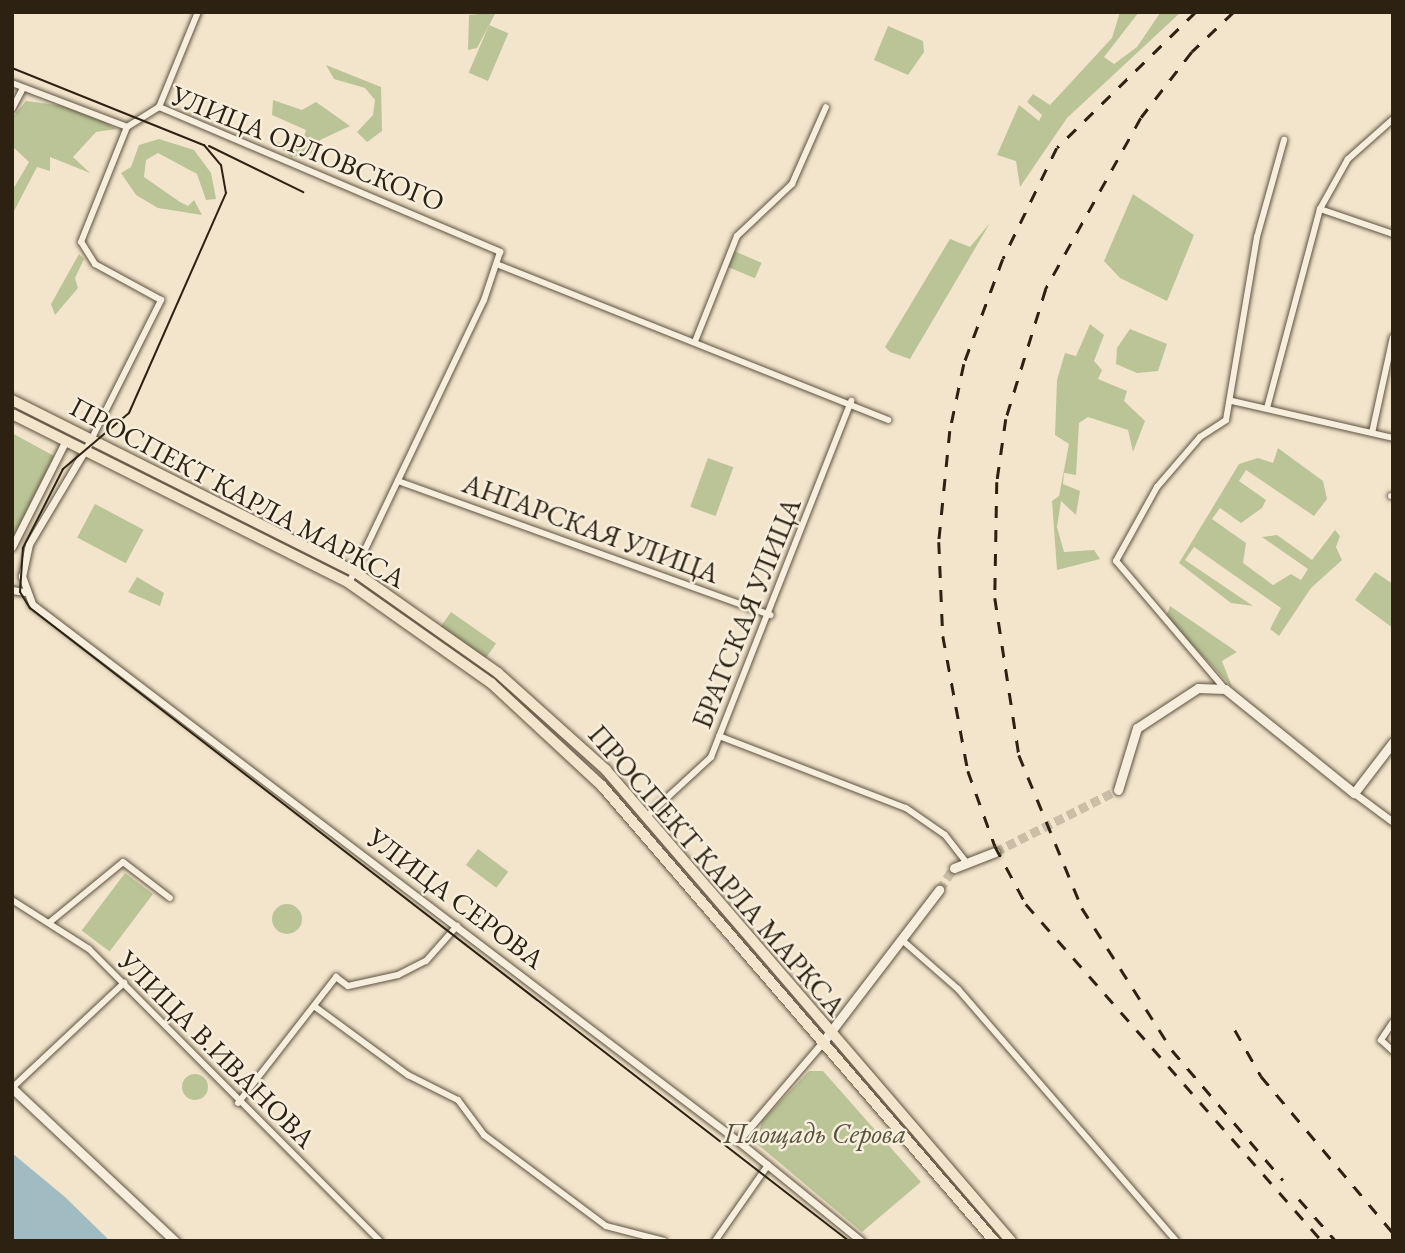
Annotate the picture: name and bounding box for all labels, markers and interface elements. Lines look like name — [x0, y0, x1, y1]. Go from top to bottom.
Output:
street label: УЛИЦА ОРЛОВСКОГО — [167, 78, 449, 218]
street label: ПРОСПЕКТ КАРЛА МАРКСА — [65, 389, 411, 595]
street label: АНГАРСКАЯ УЛИЦА — [458, 466, 724, 590]
street label: БРАТСКАЯ УЛИЦА — [684, 493, 808, 733]
street label: ПРОСПЕКТ КАРЛА МАРКСА — [581, 718, 853, 1022]
street label: УЛИЦА СЕРОВА — [361, 820, 551, 976]
street label: УЛИЦА В.ИВАНОВА — [111, 943, 323, 1155]
park label: Площадь Серова — [724, 1116, 906, 1150]

